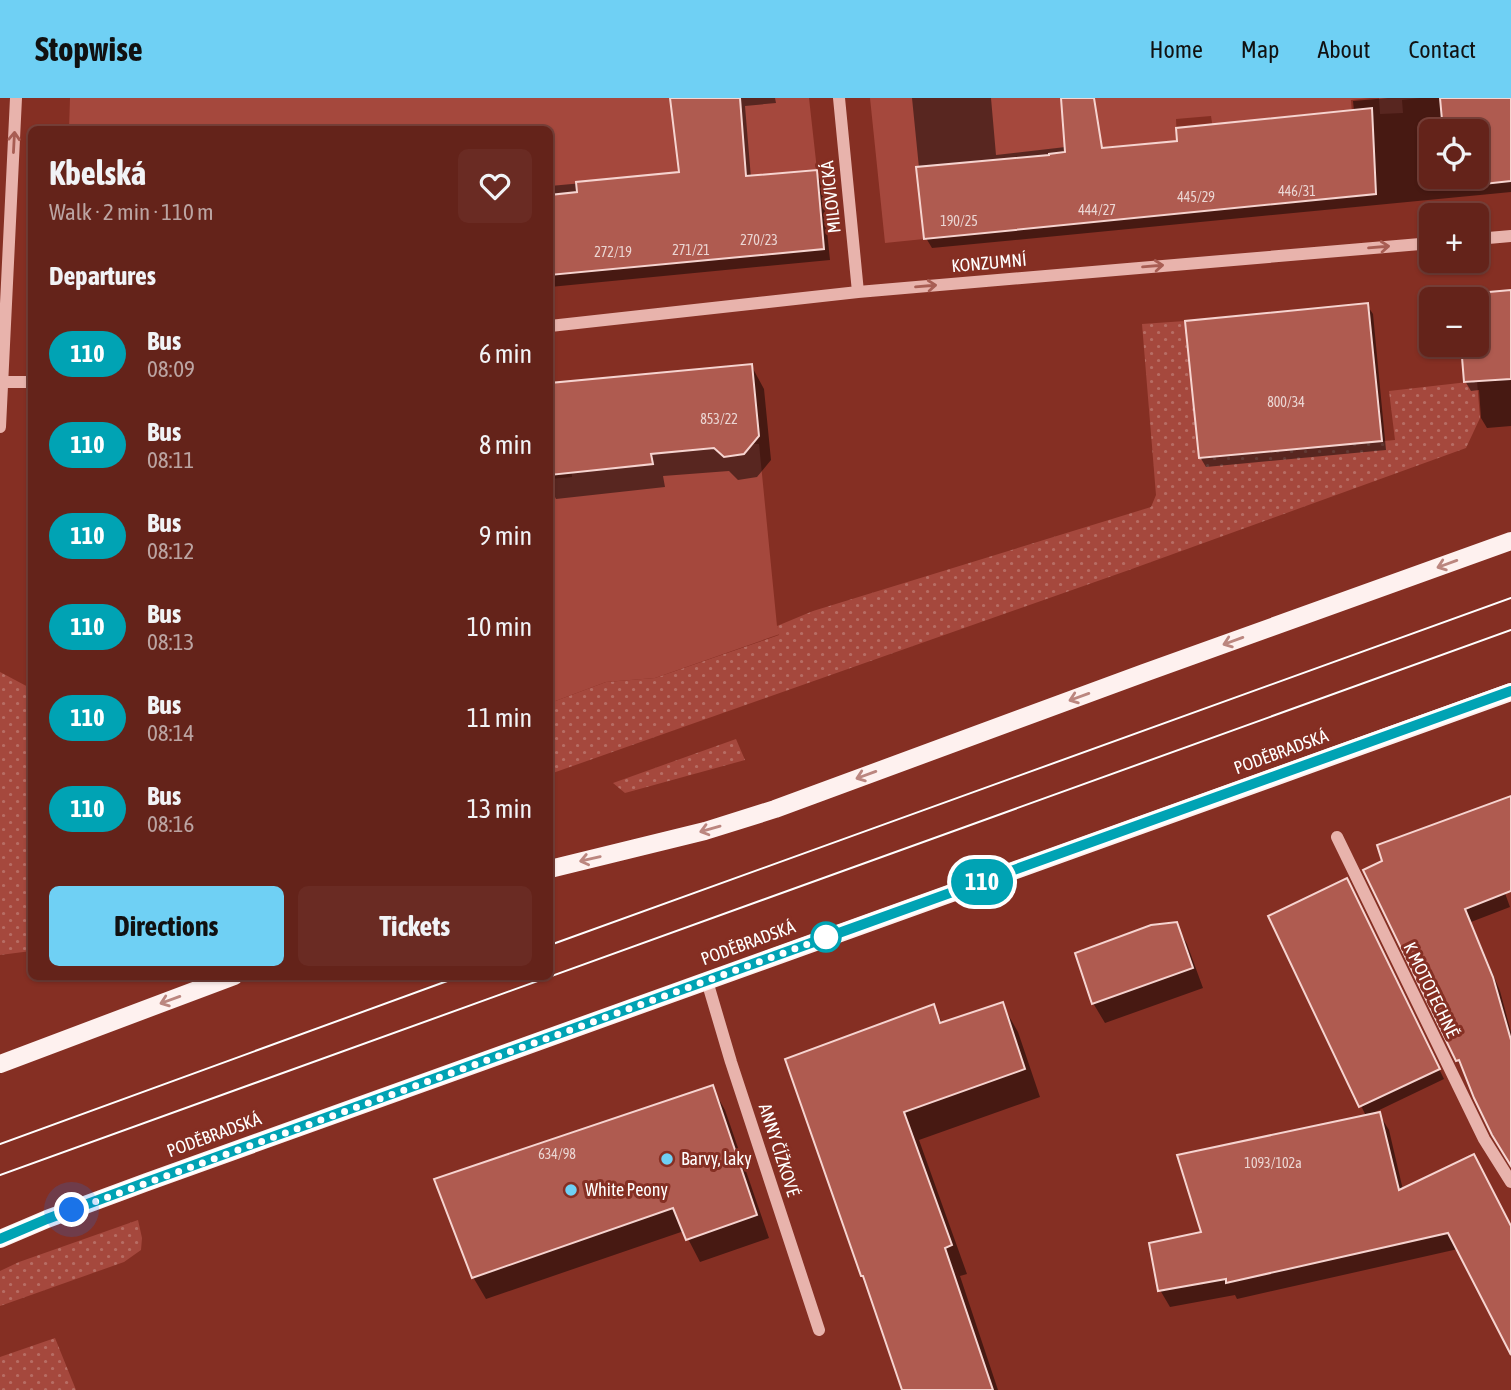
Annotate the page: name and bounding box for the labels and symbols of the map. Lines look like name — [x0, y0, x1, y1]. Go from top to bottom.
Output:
one-way arrow — [7, 131, 20, 154]
street label: MILOVICKÁ — [816, 160, 845, 234]
house number: 446/31 — [1278, 183, 1316, 199]
house number: 445/29 — [1177, 189, 1215, 205]
house number: 444/27 — [1078, 202, 1116, 218]
house number: 190/25 — [940, 213, 978, 229]
house number: 270/23 — [740, 232, 778, 248]
one-way arrow — [1368, 240, 1390, 253]
house number: 271/21 — [672, 242, 710, 258]
house number: 272/19 — [594, 244, 632, 260]
street label: KONZUMNÍ — [950, 249, 1027, 276]
one-way arrow — [1141, 260, 1164, 273]
one-way arrow — [914, 279, 937, 292]
house number: 800/34 — [1267, 394, 1305, 410]
house number: 853/22 — [700, 411, 738, 427]
one-way arrow — [1436, 559, 1458, 571]
one-way arrow — [1222, 636, 1244, 648]
one-way arrow — [1069, 691, 1091, 704]
street label: PODĚBRADSKÁ — [1231, 725, 1331, 778]
one-way arrow — [856, 770, 878, 783]
one-way arrow — [699, 824, 721, 837]
one-way arrow — [579, 852, 602, 866]
line badge: 110 — [942, 859, 1022, 905]
street label: PODĚBRADSKÁ — [698, 916, 798, 969]
unlabelled marker — [811, 922, 841, 952]
street label: K MOTOTECHNĚ — [1399, 939, 1464, 1041]
one-way arrow — [160, 995, 182, 1007]
street label: ANNY ČÍŽKOVÉ — [755, 1101, 804, 1199]
street label: PODĚBRADSKÁ — [164, 1108, 264, 1161]
house number: 634/98 — [538, 1146, 576, 1162]
place label: Barvy, laky — [681, 1148, 752, 1169]
marker: Barvy, laky — [659, 1151, 675, 1167]
house number: 1093/102a — [1244, 1155, 1302, 1171]
place label: White Peony — [585, 1179, 668, 1200]
marker: White Peony — [563, 1182, 579, 1198]
your location — [54, 1192, 89, 1227]

